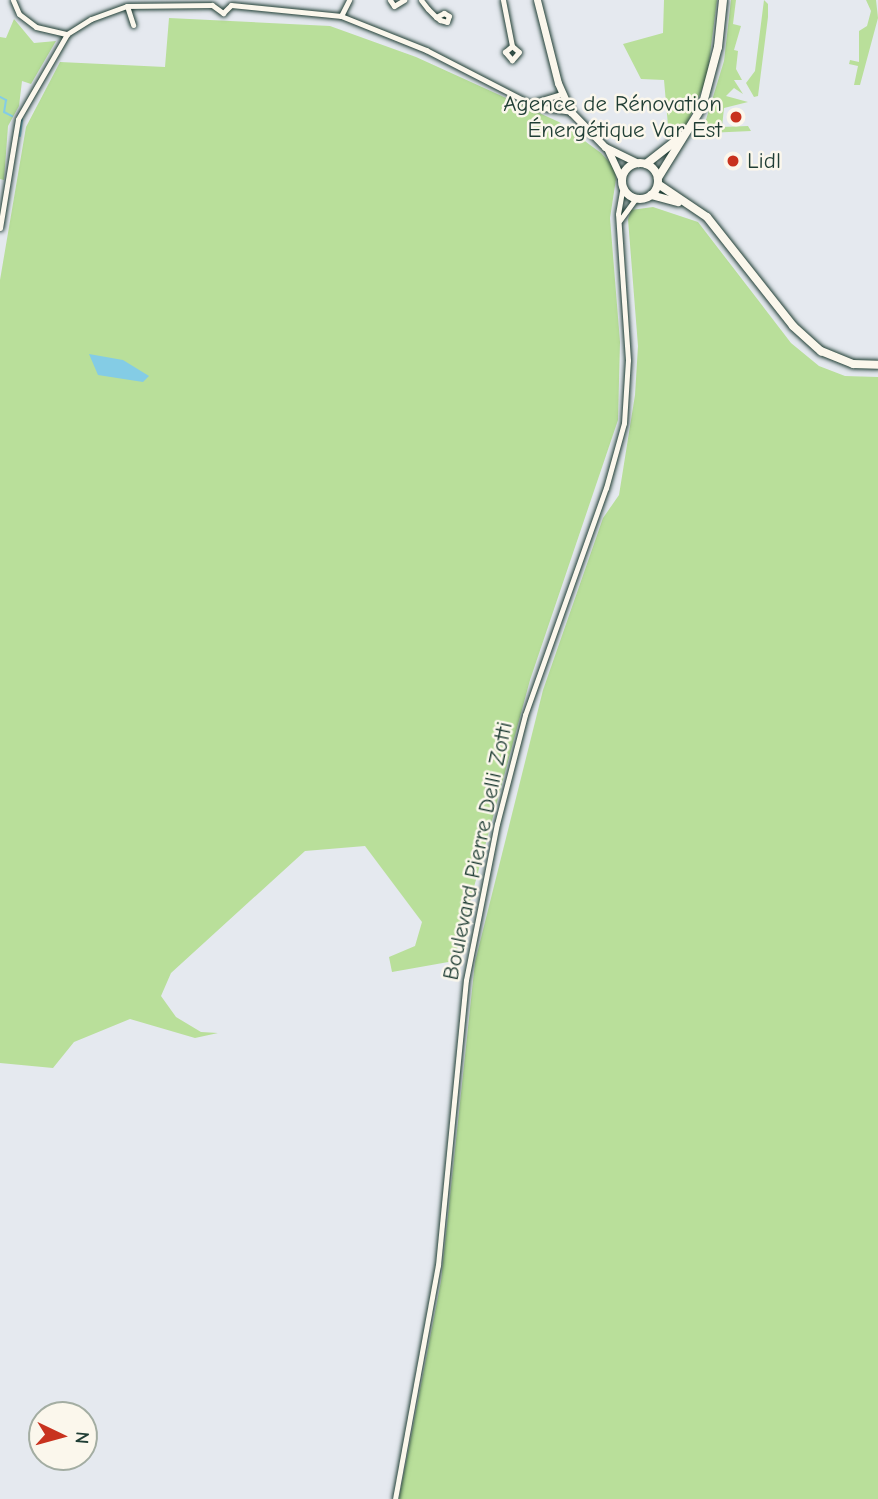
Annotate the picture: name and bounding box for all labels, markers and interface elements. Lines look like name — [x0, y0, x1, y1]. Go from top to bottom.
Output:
place label: Agence de Rénovation Énergétique Var Est — [503, 90, 722, 144]
marker: Agence de Rénovation Énergétique Var Est — [728, 109, 744, 125]
place label: Lidl — [747, 147, 781, 175]
marker: Lidl — [725, 153, 741, 169]
street label: Boulevard Pierre Delli Zotti — [437, 719, 519, 983]
north arrow — [28, 1401, 98, 1471]
text: N — [70, 1431, 93, 1445]

